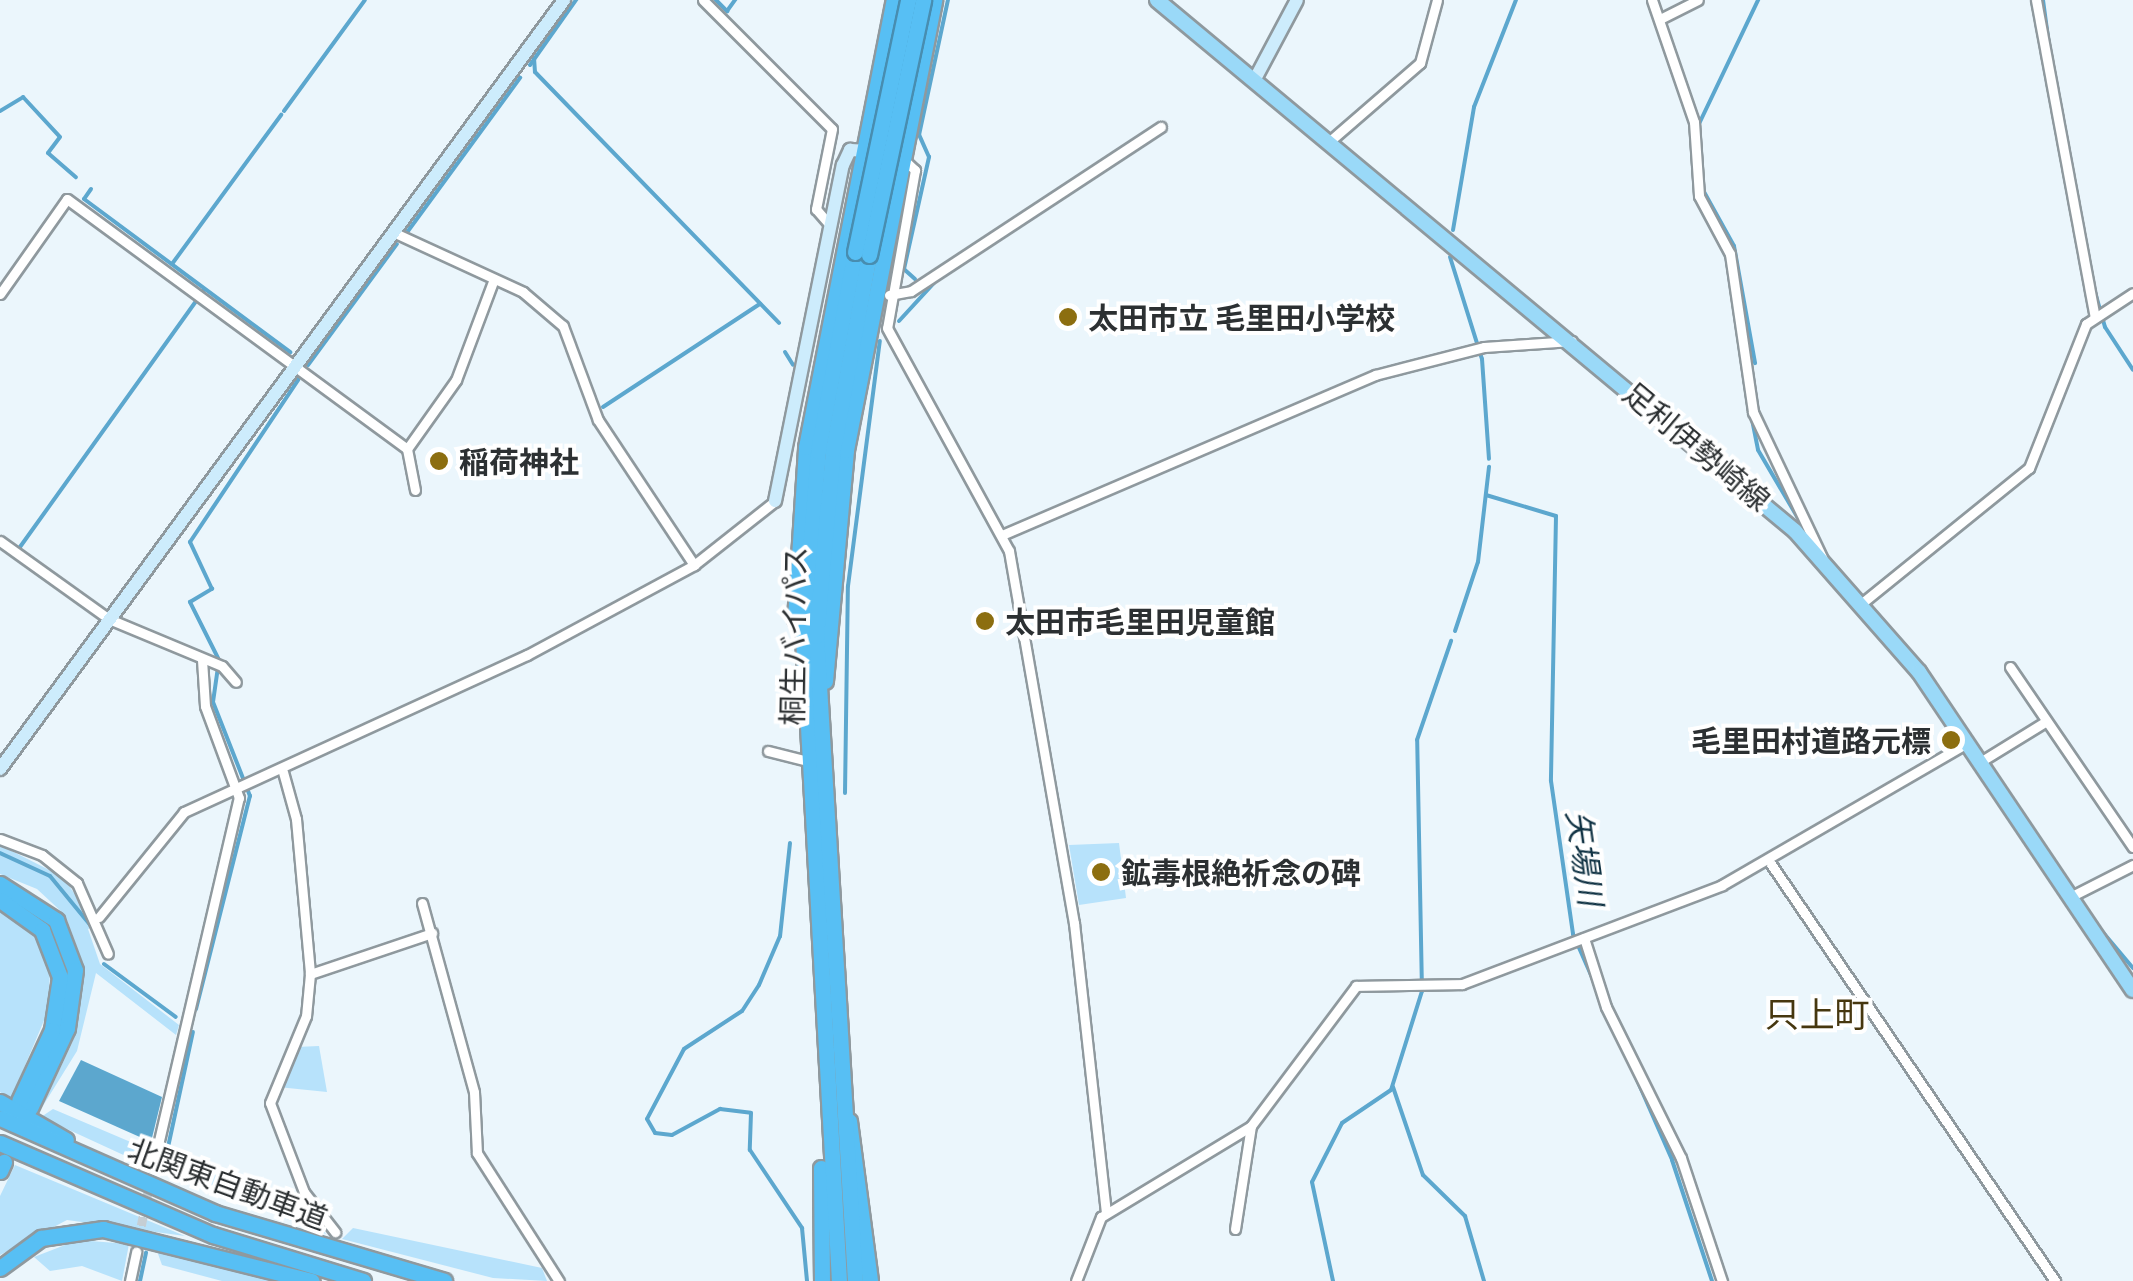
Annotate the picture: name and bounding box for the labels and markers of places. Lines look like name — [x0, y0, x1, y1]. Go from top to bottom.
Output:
place label: 太田市立 毛里田小学校 — [1088, 299, 1395, 335]
marker: 太田市立 毛里田小学校 — [1057, 306, 1079, 328]
place label: 稲荷神社 — [459, 443, 579, 479]
marker: 稲荷神社 — [428, 450, 450, 472]
place label: 太田市毛里田児童館 — [1005, 603, 1275, 639]
marker: 太田市毛里田児童館 — [974, 610, 996, 632]
place label: 毛里田村道路元標 — [1691, 722, 1931, 758]
marker: 毛里田村道路元標 — [1940, 729, 1962, 751]
place label: 鉱毒根絶祈念の碑 — [1121, 854, 1361, 890]
marker: 鉱毒根絶祈念の碑 — [1090, 861, 1112, 883]

